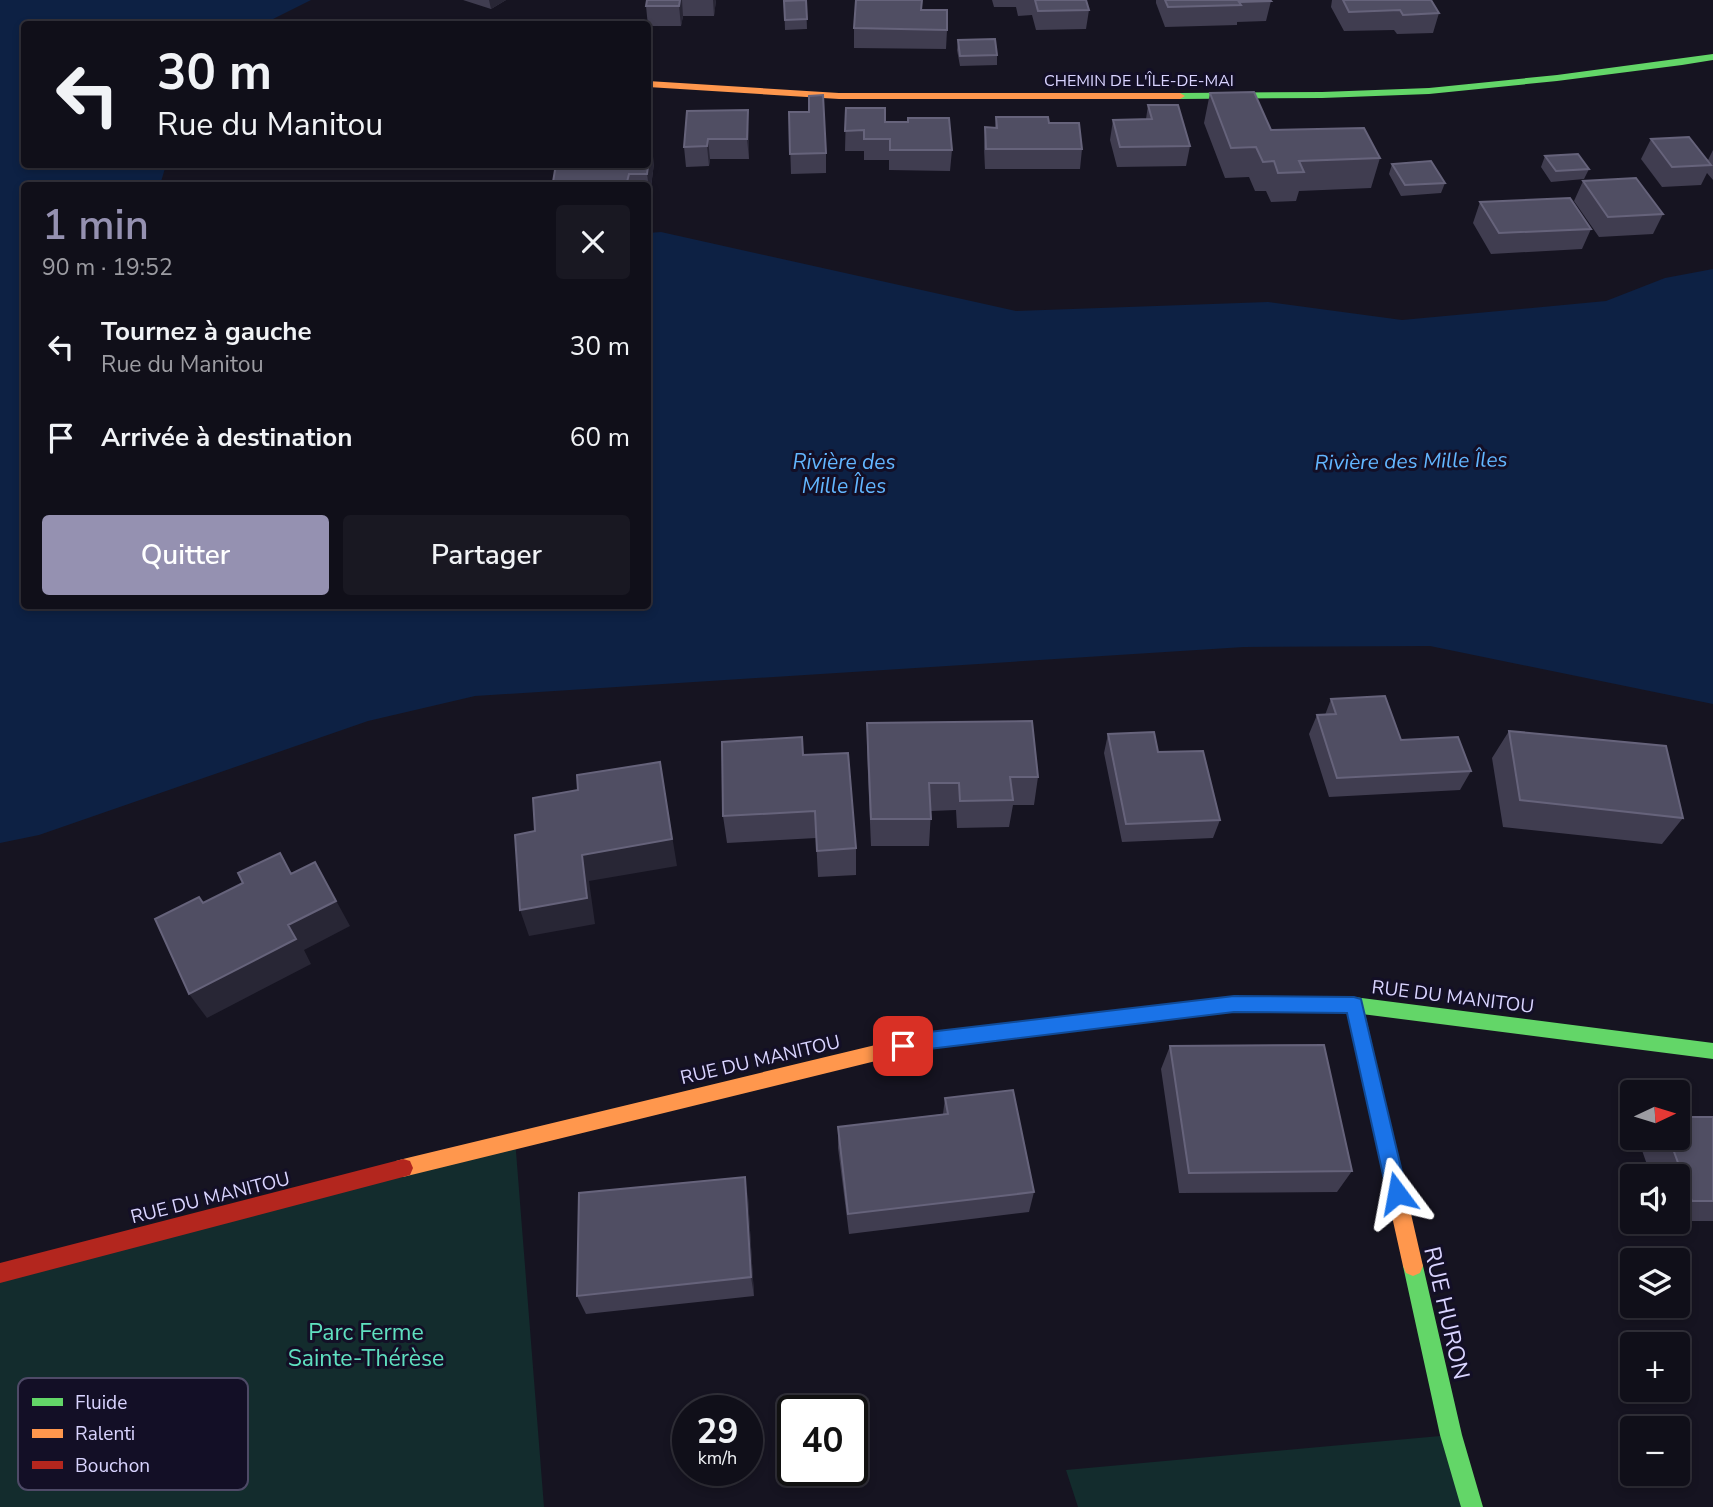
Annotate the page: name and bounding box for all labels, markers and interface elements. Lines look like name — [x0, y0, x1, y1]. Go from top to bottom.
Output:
text: 30 m — [157, 39, 272, 106]
icon: left — [42, 49, 133, 140]
street label: CHEMIN DE L'ÎLE-DE-MAI — [1044, 70, 1234, 92]
text: Rue du Manitou — [157, 103, 383, 146]
text: 1 min — [42, 197, 149, 254]
button: close — [556, 205, 630, 279]
text: 90 m · 19:52 — [42, 252, 173, 283]
text: Tournez à gauche — [101, 314, 312, 349]
icon: left — [42, 328, 80, 366]
text: 30 m — [570, 329, 630, 364]
text: Rue du Manitou — [101, 349, 264, 380]
icon: arrive — [42, 419, 80, 457]
text: Arrivée à destination — [101, 420, 352, 455]
text: 60 m — [570, 420, 630, 455]
water label: Rivière des Mille Îles — [1314, 445, 1508, 477]
water label: Rivière des Mille Îles — [792, 448, 896, 500]
button: Quitter — [42, 515, 329, 595]
button: Partager — [343, 515, 630, 595]
street label: RUE DU MANITOU — [1370, 974, 1536, 1020]
pin — [873, 1016, 933, 1076]
icon: arrive — [884, 1027, 922, 1065]
street label: RUE DU MANITOU — [678, 1029, 843, 1091]
north arrow — [1620, 1080, 1690, 1150]
map controls — [1620, 1080, 1690, 1486]
position arrow — [1360, 1156, 1434, 1230]
button: sound — [1620, 1164, 1690, 1234]
street label: RUE DU MANITOU — [128, 1166, 293, 1230]
street label: RUE HURON — [1416, 1244, 1477, 1383]
button: layers — [1620, 1248, 1690, 1318]
park label: Parc Ferme Sainte-Thérèse — [288, 1317, 444, 1374]
button: + — [1620, 1332, 1690, 1402]
legend — [18, 1378, 248, 1490]
text: Fluide — [75, 1390, 127, 1416]
speed limit sign: 40 — [777, 1395, 868, 1486]
text: 29 — [696, 1408, 739, 1455]
button: − — [1620, 1416, 1690, 1486]
text: Ralenti — [75, 1421, 135, 1447]
text: km/h — [698, 1446, 737, 1470]
text: Bouchon — [75, 1453, 150, 1479]

